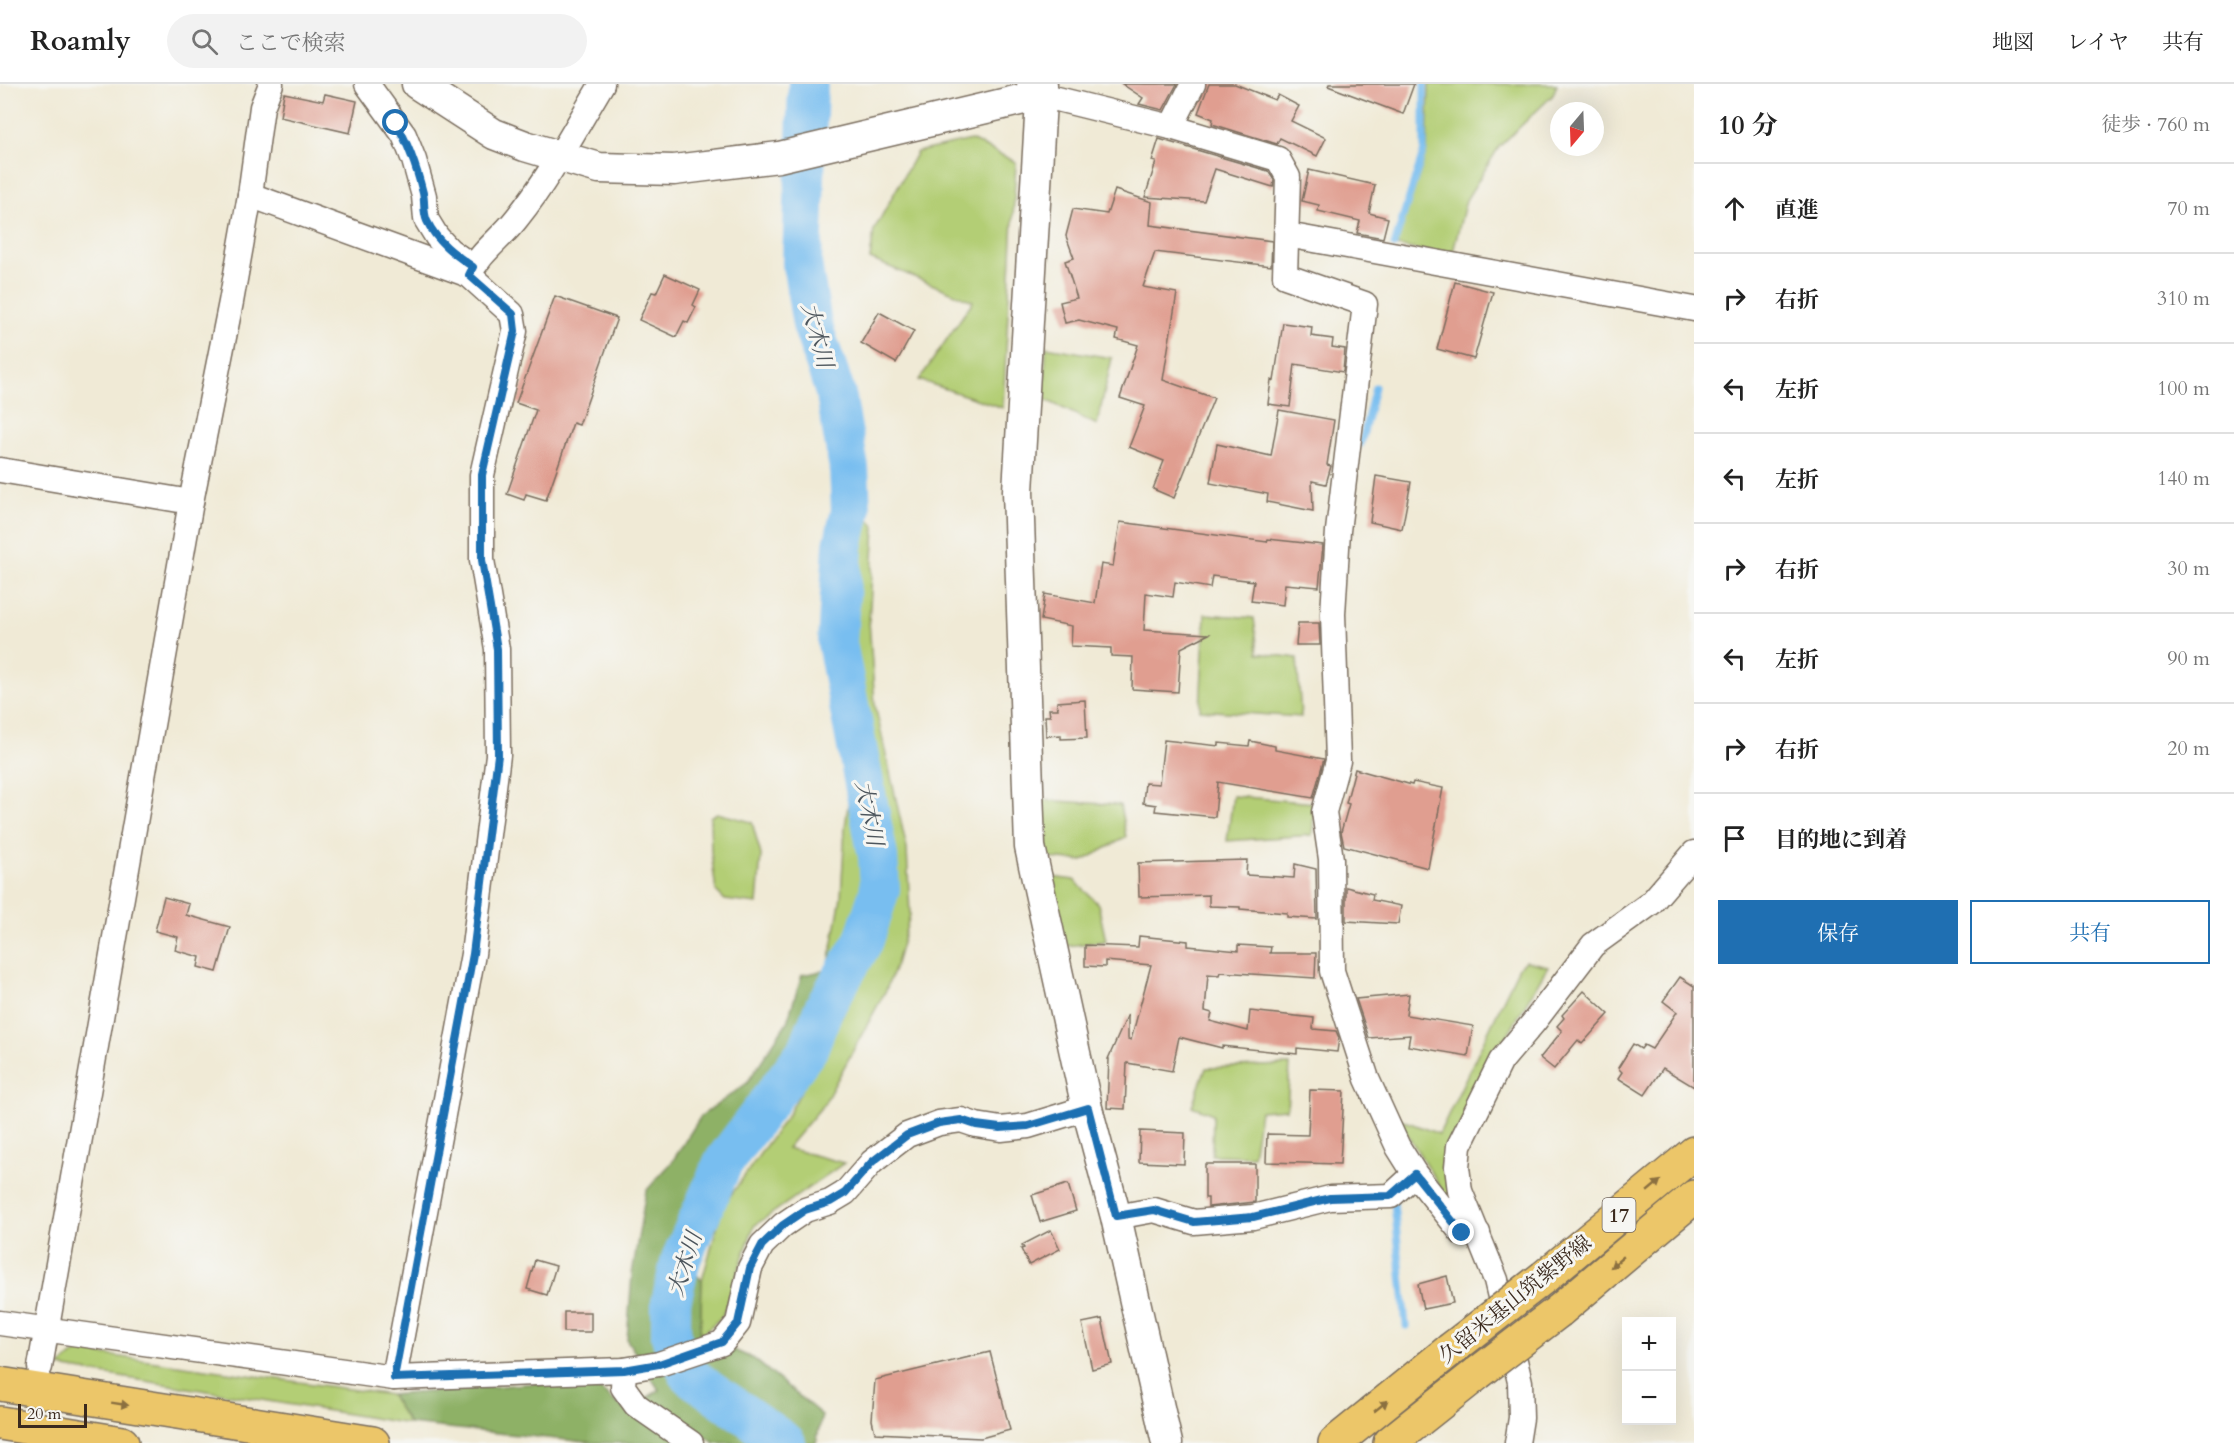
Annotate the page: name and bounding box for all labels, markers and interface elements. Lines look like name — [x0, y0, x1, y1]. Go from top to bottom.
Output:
search box — [167, 14, 587, 68]
text: Roamly — [30, 22, 131, 60]
icon: search — [188, 25, 221, 58]
text: ここで検索 — [236, 28, 346, 58]
text: 地図 — [1992, 28, 2034, 57]
text: レイヤ — [2067, 28, 2129, 57]
text: 共有 — [2162, 28, 2204, 57]
north arrow — [1550, 102, 1604, 156]
text: 10 分 — [1718, 108, 1778, 143]
route start — [382, 109, 408, 135]
text: 徒歩 · 760 m — [2101, 111, 2210, 138]
icon: ahead — [1718, 192, 1751, 225]
text: 直進 — [1775, 195, 1819, 225]
text: 70 m — [2167, 195, 2210, 222]
icon: right — [1718, 282, 1751, 315]
text: 右折 — [1775, 285, 1819, 315]
text: 310 m — [2157, 285, 2210, 312]
water label: 大木川 — [794, 299, 841, 373]
icon: left — [1718, 372, 1751, 405]
text: 左折 — [1775, 375, 1819, 405]
text: 100 m — [2157, 375, 2210, 402]
icon: left — [1718, 462, 1751, 495]
text: 左折 — [1775, 465, 1819, 495]
text: 140 m — [2157, 465, 2210, 492]
icon: right — [1718, 552, 1751, 585]
text: 右折 — [1775, 555, 1819, 585]
text: 30 m — [2167, 555, 2210, 582]
icon: left — [1718, 642, 1751, 675]
text: 左折 — [1775, 645, 1819, 675]
text: 90 m — [2167, 645, 2210, 672]
icon: right — [1718, 732, 1751, 765]
text: 右折 — [1775, 735, 1819, 765]
text: 20 m — [2167, 735, 2210, 762]
water label: 大木川 — [848, 778, 890, 850]
icon: arrive — [1718, 822, 1751, 855]
text: 目的地に到着 — [1775, 825, 1907, 855]
button: 保存 — [1718, 900, 1958, 964]
button: 共有 — [1970, 900, 2210, 964]
one-way arrow — [1646, 1180, 1662, 1193]
road number: 17 — [1602, 1198, 1636, 1232]
route end — [1448, 1219, 1474, 1245]
water label: 大木川 — [660, 1226, 710, 1300]
street label: 久留米基山筑紫野線 — [1433, 1229, 1598, 1370]
one-way arrow — [1609, 1255, 1625, 1268]
map controls — [1622, 1317, 1676, 1425]
button: + — [1622, 1317, 1676, 1371]
button: − — [1622, 1371, 1676, 1425]
one-way arrow — [110, 1399, 129, 1408]
scale bar — [18, 1401, 87, 1428]
one-way arrow — [1373, 1401, 1388, 1413]
text: 20 m — [27, 1403, 61, 1425]

